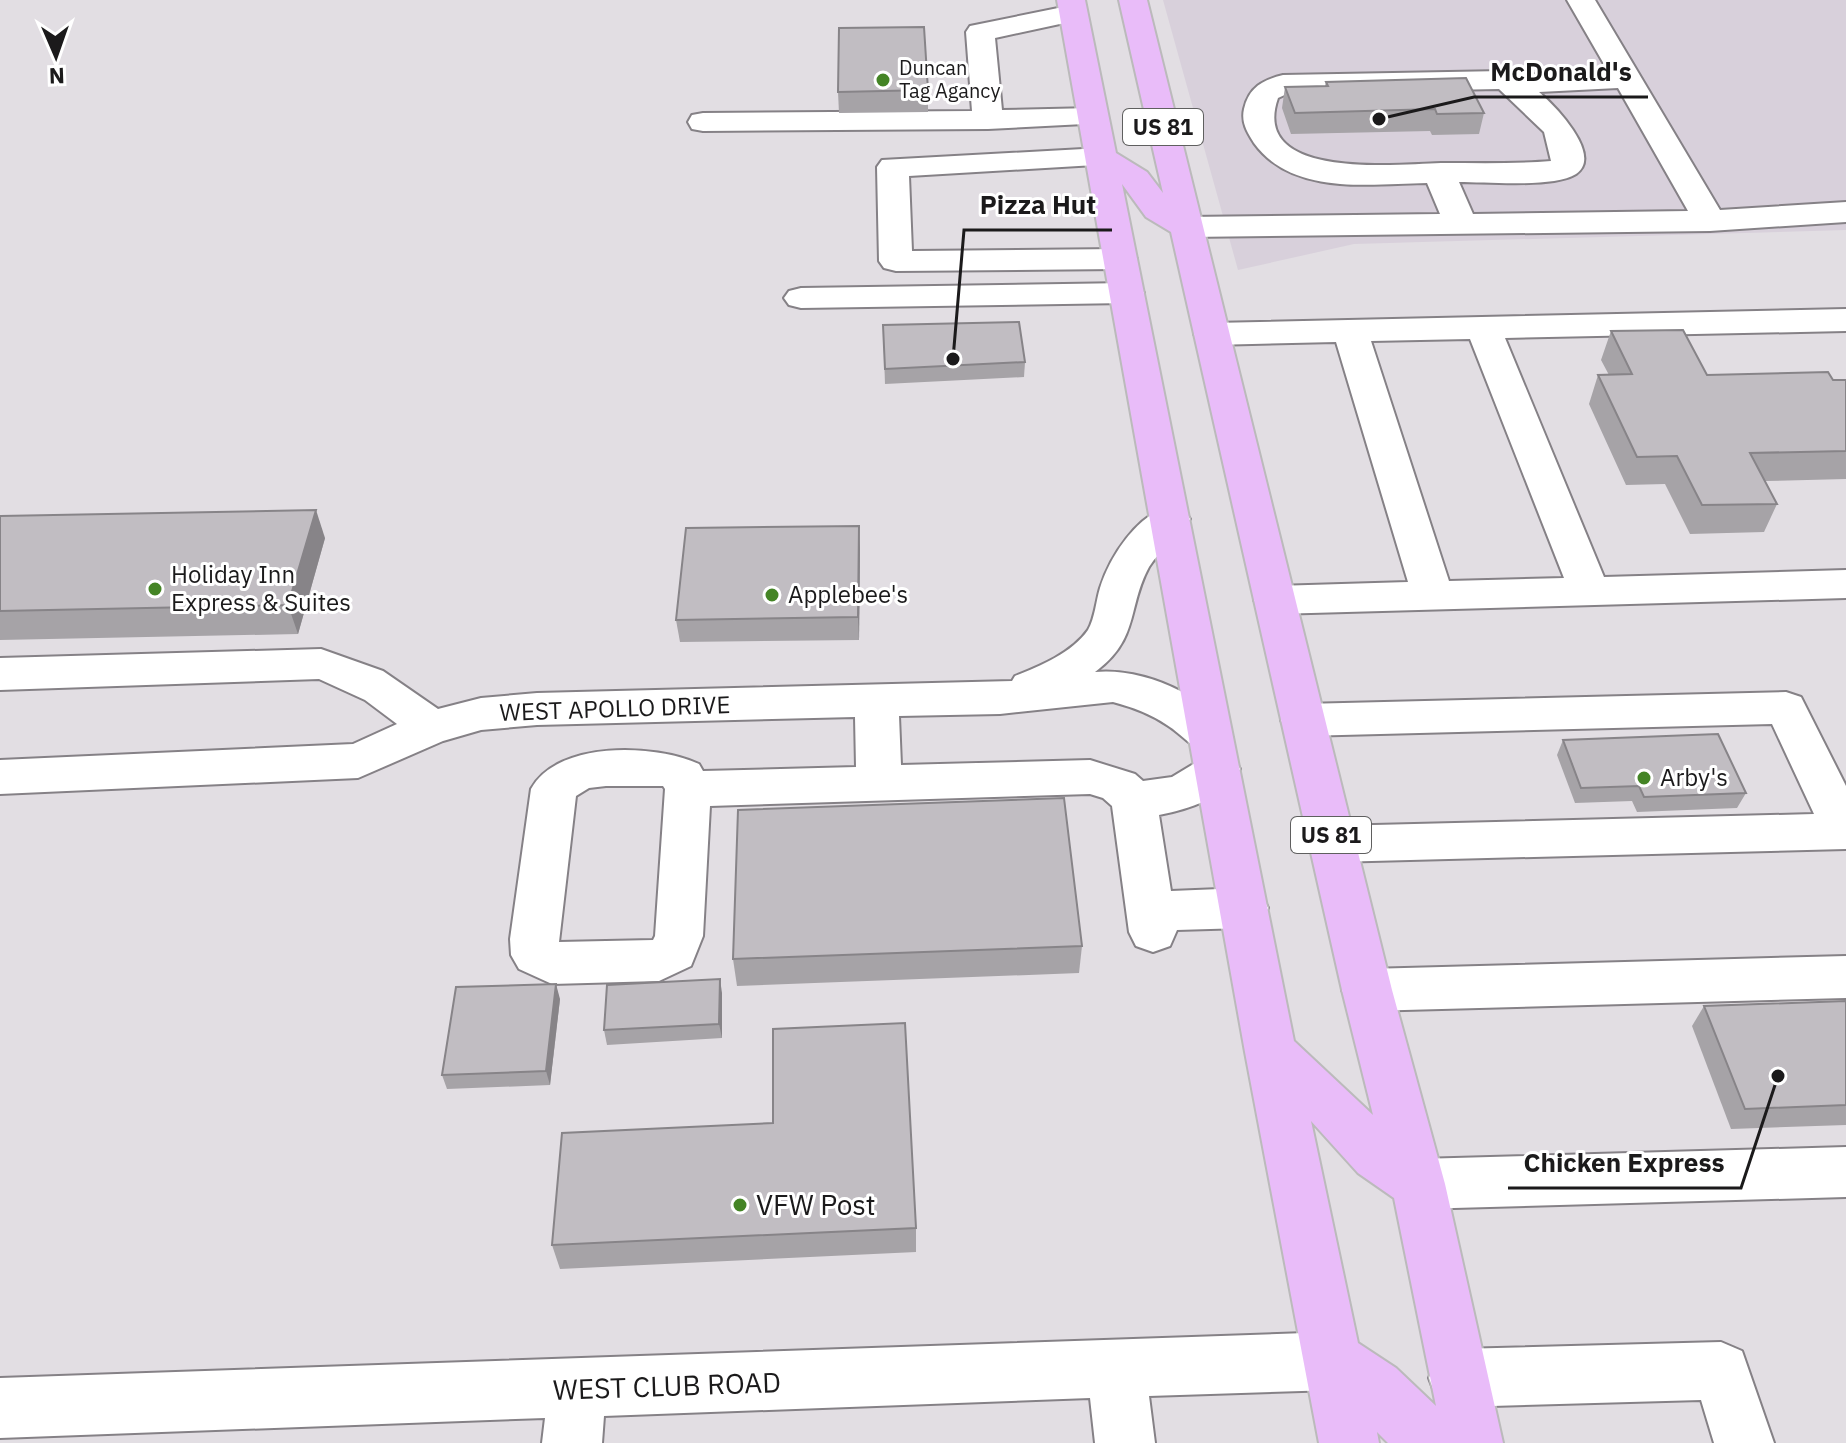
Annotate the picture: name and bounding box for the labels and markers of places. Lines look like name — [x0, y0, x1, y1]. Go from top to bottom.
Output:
callout: McDonald's — [1474, 47, 1648, 97]
place label: Duncan Tag Agancy — [899, 54, 1000, 104]
marker: Duncan Tag Agancy — [874, 71, 892, 89]
callout: Pizza Hut — [964, 180, 1112, 230]
place label: Holiday Inn Express & Suites — [171, 558, 351, 618]
place label: Applebee's — [788, 578, 908, 610]
marker: Holiday Inn Express & Suites — [146, 580, 164, 598]
marker: Applebee's — [763, 586, 781, 604]
place label: Arby's — [1660, 761, 1728, 793]
marker: Arby's — [1635, 769, 1653, 787]
callout: Chicken Express — [1508, 1138, 1741, 1188]
place label: VFW Post — [756, 1186, 876, 1223]
marker: VFW Post — [731, 1196, 749, 1214]

